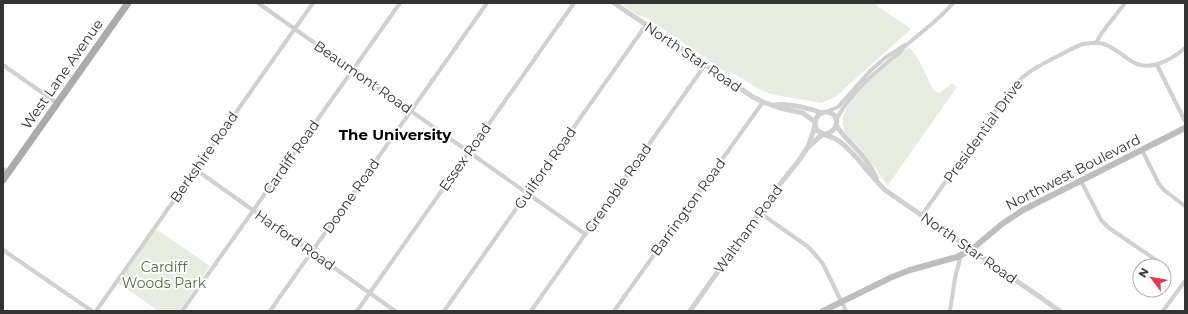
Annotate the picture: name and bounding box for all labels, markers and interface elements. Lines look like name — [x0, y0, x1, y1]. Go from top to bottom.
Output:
street label: West Lane Avenue — [17, 15, 107, 133]
street label: North Star Road — [641, 18, 745, 96]
street label: Beaumont Road — [311, 36, 415, 118]
street label: Presidential Drive — [939, 76, 1027, 186]
street label: Berkshire Road — [166, 108, 242, 206]
street label: Cardiff Road — [259, 116, 323, 198]
street label: Essex Road — [435, 120, 495, 194]
street label: Guilford Road — [510, 123, 580, 213]
district label: The University — [339, 125, 452, 144]
street label: Northwest Boulevard — [1003, 130, 1143, 214]
street label: Grenoble Road — [581, 140, 655, 236]
street label: Doone Road — [319, 155, 383, 237]
street label: Barrington Road — [646, 155, 730, 259]
street label: Waltham Road — [710, 181, 786, 277]
street label: Harford Road — [251, 206, 339, 274]
street label: North Star Road — [918, 208, 1020, 288]
park label: Cardiff Woods Park — [122, 258, 207, 292]
north arrow — [1132, 258, 1172, 298]
text: N — [1135, 265, 1152, 280]

